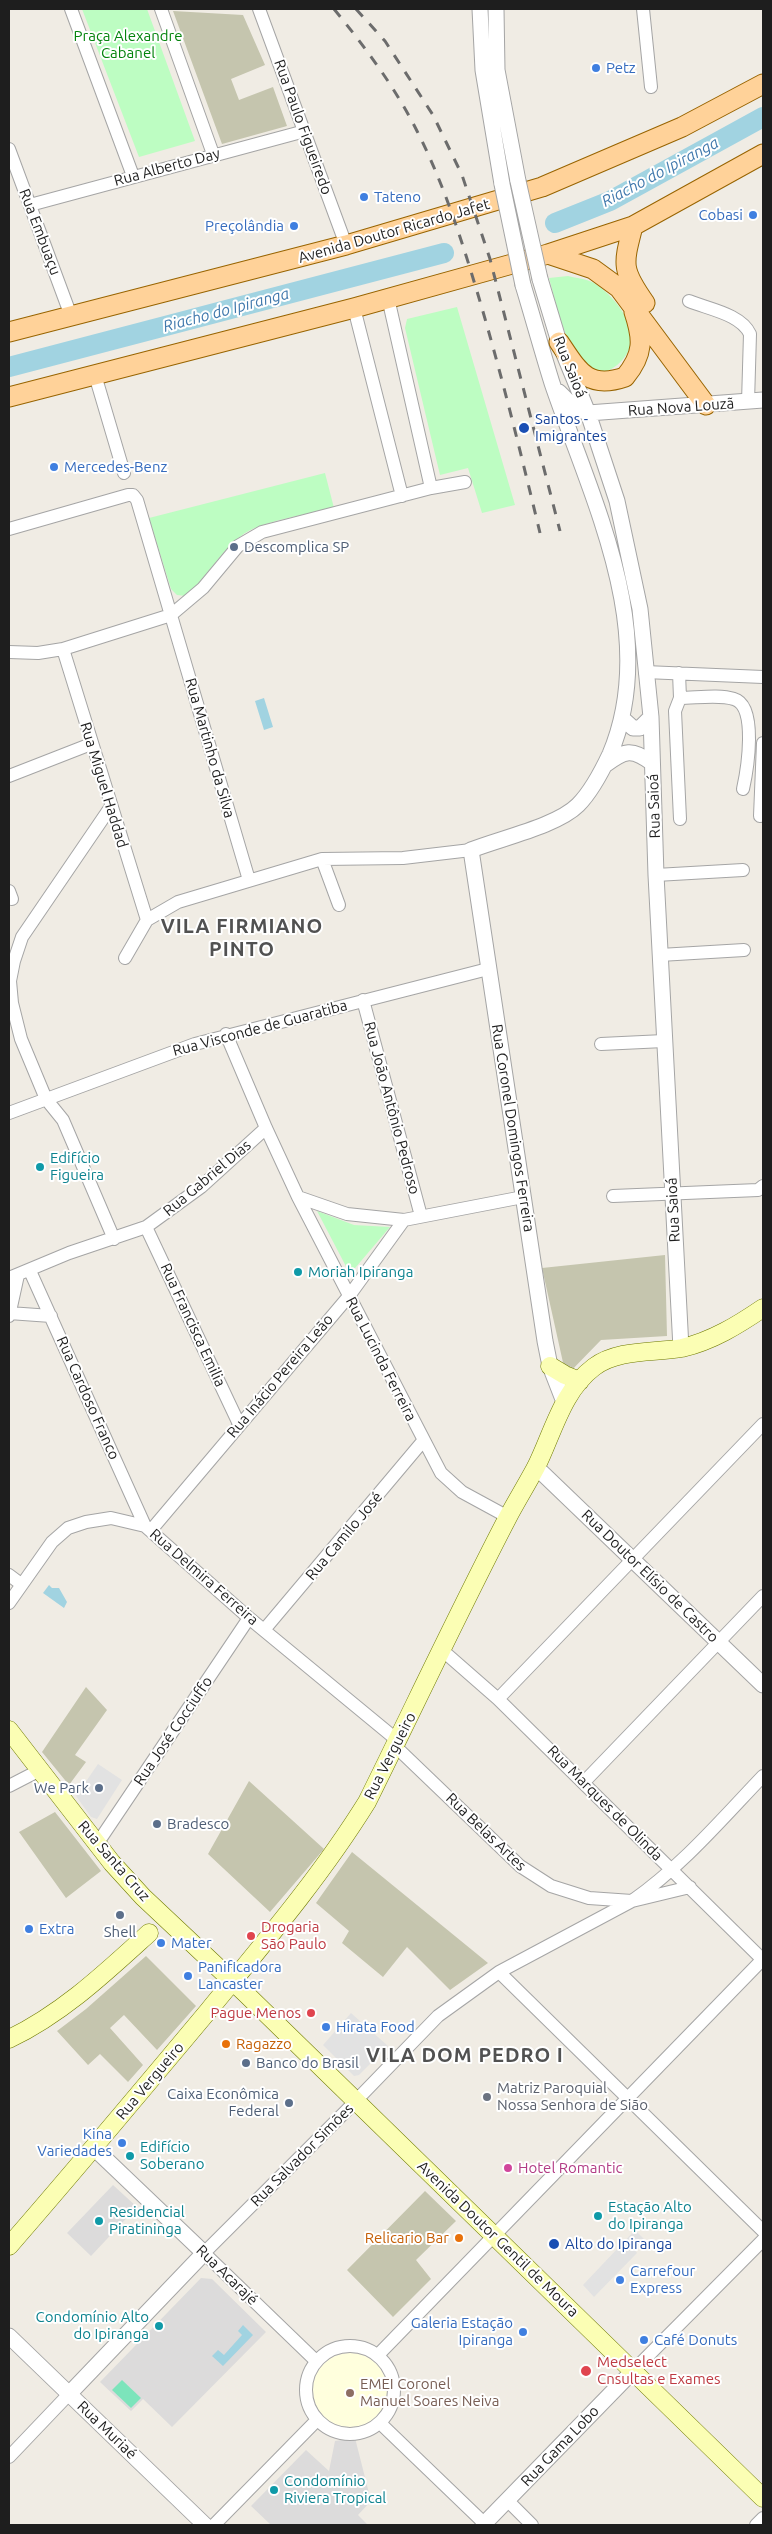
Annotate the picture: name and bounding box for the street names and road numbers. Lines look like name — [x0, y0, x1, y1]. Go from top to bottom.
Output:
street label: Rua Paulo Figueiredo — [270, 57, 336, 197]
street label: Rua Alberto Day — [112, 144, 222, 190]
street label: Rua Embuaçu — [15, 186, 65, 278]
street label: Avenida Doutor Ricardo Jafet — [296, 195, 492, 267]
street label: Rua Saioá — [550, 334, 590, 400]
street label: Rua Nova Louzã — [627, 394, 735, 420]
street label: Rua Martinho da Silva — [181, 676, 239, 820]
street label: Rua Miguel Haddad — [76, 720, 132, 850]
street label: Rua Saioá — [644, 773, 664, 839]
street label: Rua Visconde de Guaratiba — [171, 996, 349, 1060]
street label: Rua João Antônio Pedroso — [360, 1020, 424, 1196]
street label: Rua Coronel Domingos Ferreira — [488, 1023, 538, 1233]
street label: Rua Gabriel Dias — [159, 1136, 255, 1220]
street label: Rua Saioá — [662, 1177, 684, 1243]
street label: Rua Francisca Emilia — [157, 1260, 229, 1390]
street label: Rua Lucinda Ferreira — [342, 1294, 420, 1424]
street label: Rua Inácio Pereira Leão — [223, 1311, 337, 1441]
street label: Rua Cardoso Franco — [53, 1333, 123, 1463]
street label: Rua Camilo José — [302, 1488, 386, 1584]
street label: Rua Doutor Elísio de Castro — [578, 1506, 722, 1646]
street label: Rua Delmira Ferreira — [146, 1525, 262, 1629]
street label: Rua José Cocciuffo — [130, 1673, 216, 1789]
street label: Rua Vergueiro — [360, 1709, 420, 1803]
street label: Rua Marques de Olinda — [544, 1742, 666, 1864]
street label: Rua Belas Artes — [442, 1789, 530, 1875]
street label: Rua Santa Cruz — [74, 1817, 154, 1905]
street label: Rua Vergueiro — [112, 2039, 188, 2123]
street label: Rua Salvador Simões — [247, 2100, 357, 2210]
street label: Avenida Doutor Gentil de Moura — [414, 2157, 582, 2321]
street label: Rua Acarajé — [192, 2241, 262, 2309]
street label: Rua Muriaé — [73, 2397, 141, 2463]
street label: Rua Gama Lobo — [517, 2402, 603, 2490]

